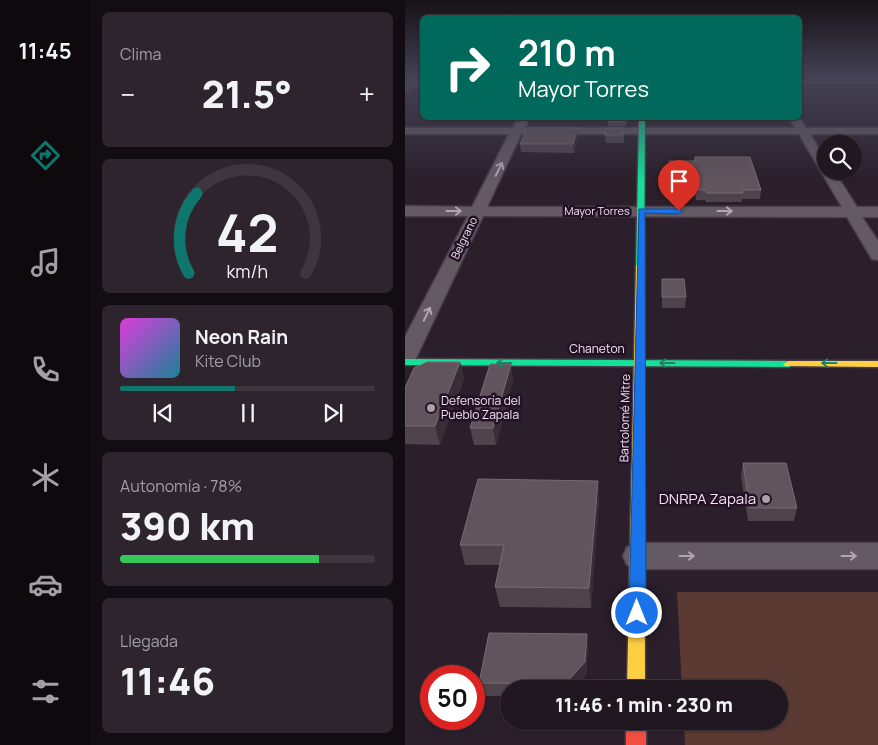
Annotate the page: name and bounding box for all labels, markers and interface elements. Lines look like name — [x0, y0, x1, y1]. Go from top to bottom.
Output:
text: 210 m — [518, 29, 616, 77]
icon: right — [435, 35, 500, 100]
text: 11:45 — [18, 36, 72, 66]
text: Clima — [120, 43, 161, 65]
text: 21.5° — [202, 67, 292, 119]
text: Mayor Torres — [518, 74, 649, 104]
text: − — [120, 75, 135, 113]
text: + — [359, 75, 375, 113]
map controls — [817, 135, 862, 180]
button: search — [817, 135, 862, 180]
icon: directions — [28, 138, 63, 173]
pin — [658, 160, 700, 211]
one-way arrow — [494, 161, 504, 176]
icon: arrive — [665, 167, 693, 195]
text: 42 — [216, 197, 279, 268]
street label: Mayor Torres — [564, 203, 630, 218]
one-way arrow — [445, 206, 461, 216]
one-way arrow — [716, 206, 733, 216]
street label: Belgrano — [447, 214, 480, 261]
icon: music — [28, 245, 63, 280]
text: km/h — [227, 259, 268, 283]
one-way arrow — [422, 307, 432, 322]
text: Neon Rain — [195, 324, 288, 350]
street label: Chaneton — [569, 340, 625, 357]
text: Kite Club — [195, 350, 261, 372]
icon: phone — [28, 352, 63, 387]
one-way arrow — [497, 358, 513, 368]
one-way arrow — [659, 358, 676, 368]
one-way arrow — [822, 358, 838, 368]
street label: Bartolomé Mitre — [615, 374, 634, 462]
place label: Defensoría del Pueblo Zapala — [441, 392, 521, 423]
icon: previous — [149, 399, 177, 427]
icon: pause — [234, 399, 262, 427]
icon: next — [319, 399, 347, 427]
marker: Defensoría del Pueblo Zapala — [425, 402, 437, 414]
icon: climate — [28, 460, 63, 495]
text: Autonomía · 78% — [120, 475, 242, 497]
place label: DNRPA Zapala — [659, 488, 756, 509]
marker: DNRPA Zapala — [760, 493, 772, 505]
text: 390 km — [120, 499, 255, 551]
one-way arrow — [678, 551, 694, 561]
one-way arrow — [840, 551, 857, 561]
icon: car — [28, 567, 63, 602]
position arrow — [610, 586, 662, 638]
text: Llegada — [120, 630, 178, 652]
text: 11:46 — [120, 654, 215, 706]
speed limit sign: 50 — [420, 665, 485, 730]
icon: filters — [28, 674, 63, 709]
text: 11:46 · 1 min · 230 m — [555, 692, 733, 718]

